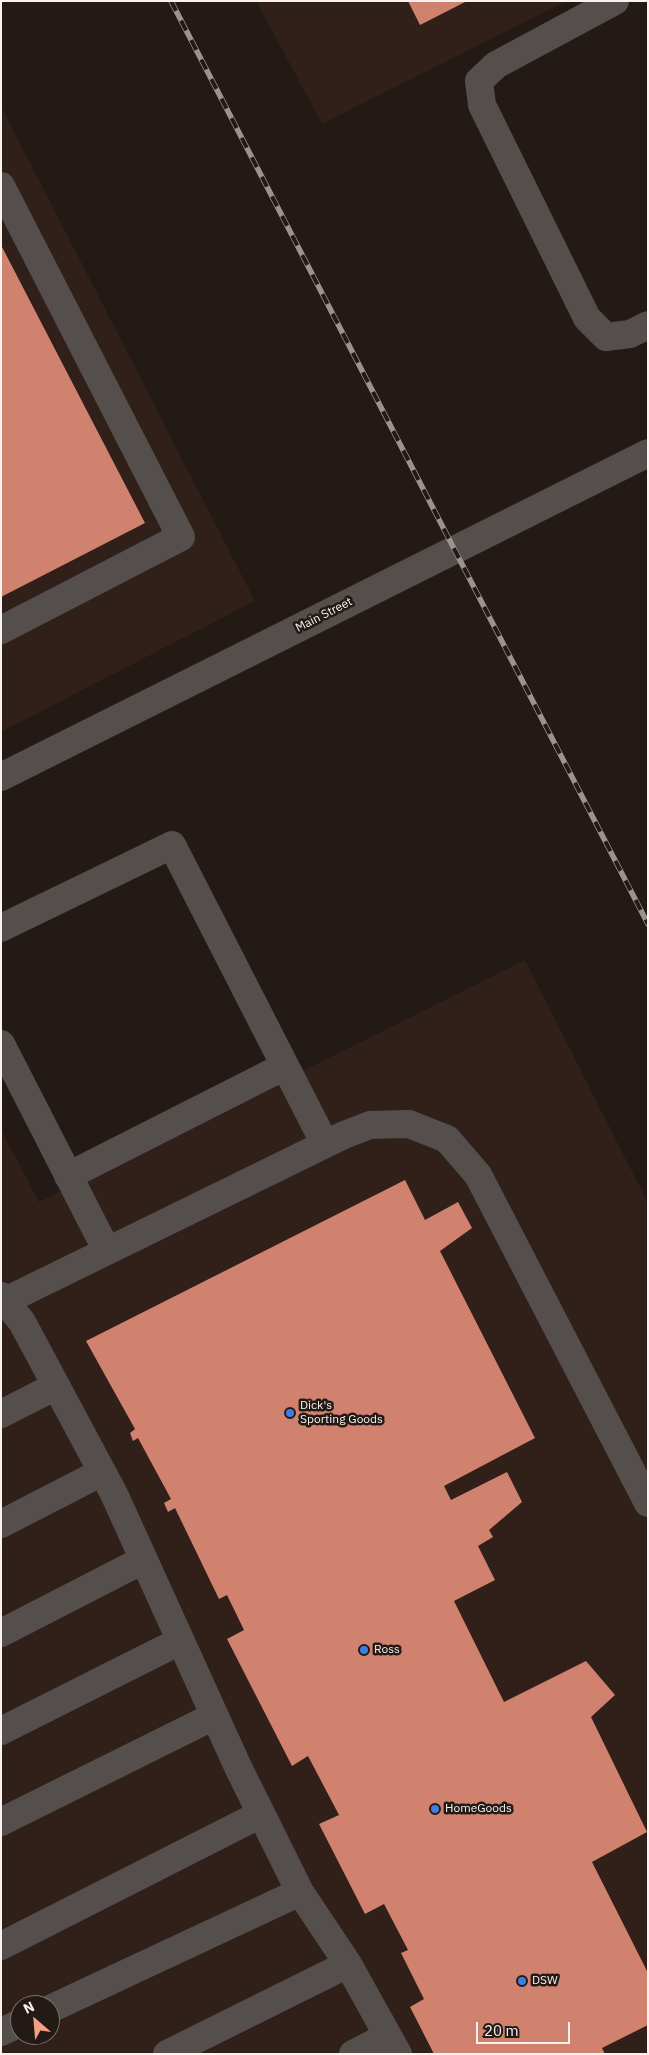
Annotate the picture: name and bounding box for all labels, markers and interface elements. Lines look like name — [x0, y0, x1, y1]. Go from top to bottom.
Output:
street label: Main Street — [293, 595, 355, 635]
place label: Dick's Sporting Goods — [300, 1399, 383, 1427]
marker: Dick's Sporting Goods — [284, 1407, 296, 1419]
place label: Ross — [374, 1643, 400, 1657]
marker: Ross — [358, 1644, 370, 1656]
place label: HomeGoods — [445, 1802, 512, 1816]
marker: HomeGoods — [429, 1803, 441, 1815]
place label: DSW — [532, 1974, 558, 1988]
marker: DSW — [516, 1975, 528, 1987]
north arrow — [10, 1995, 60, 2045]
text: N — [20, 1997, 37, 2018]
scale bar — [479, 2012, 573, 2044]
text: 20 m — [484, 2021, 519, 2040]

